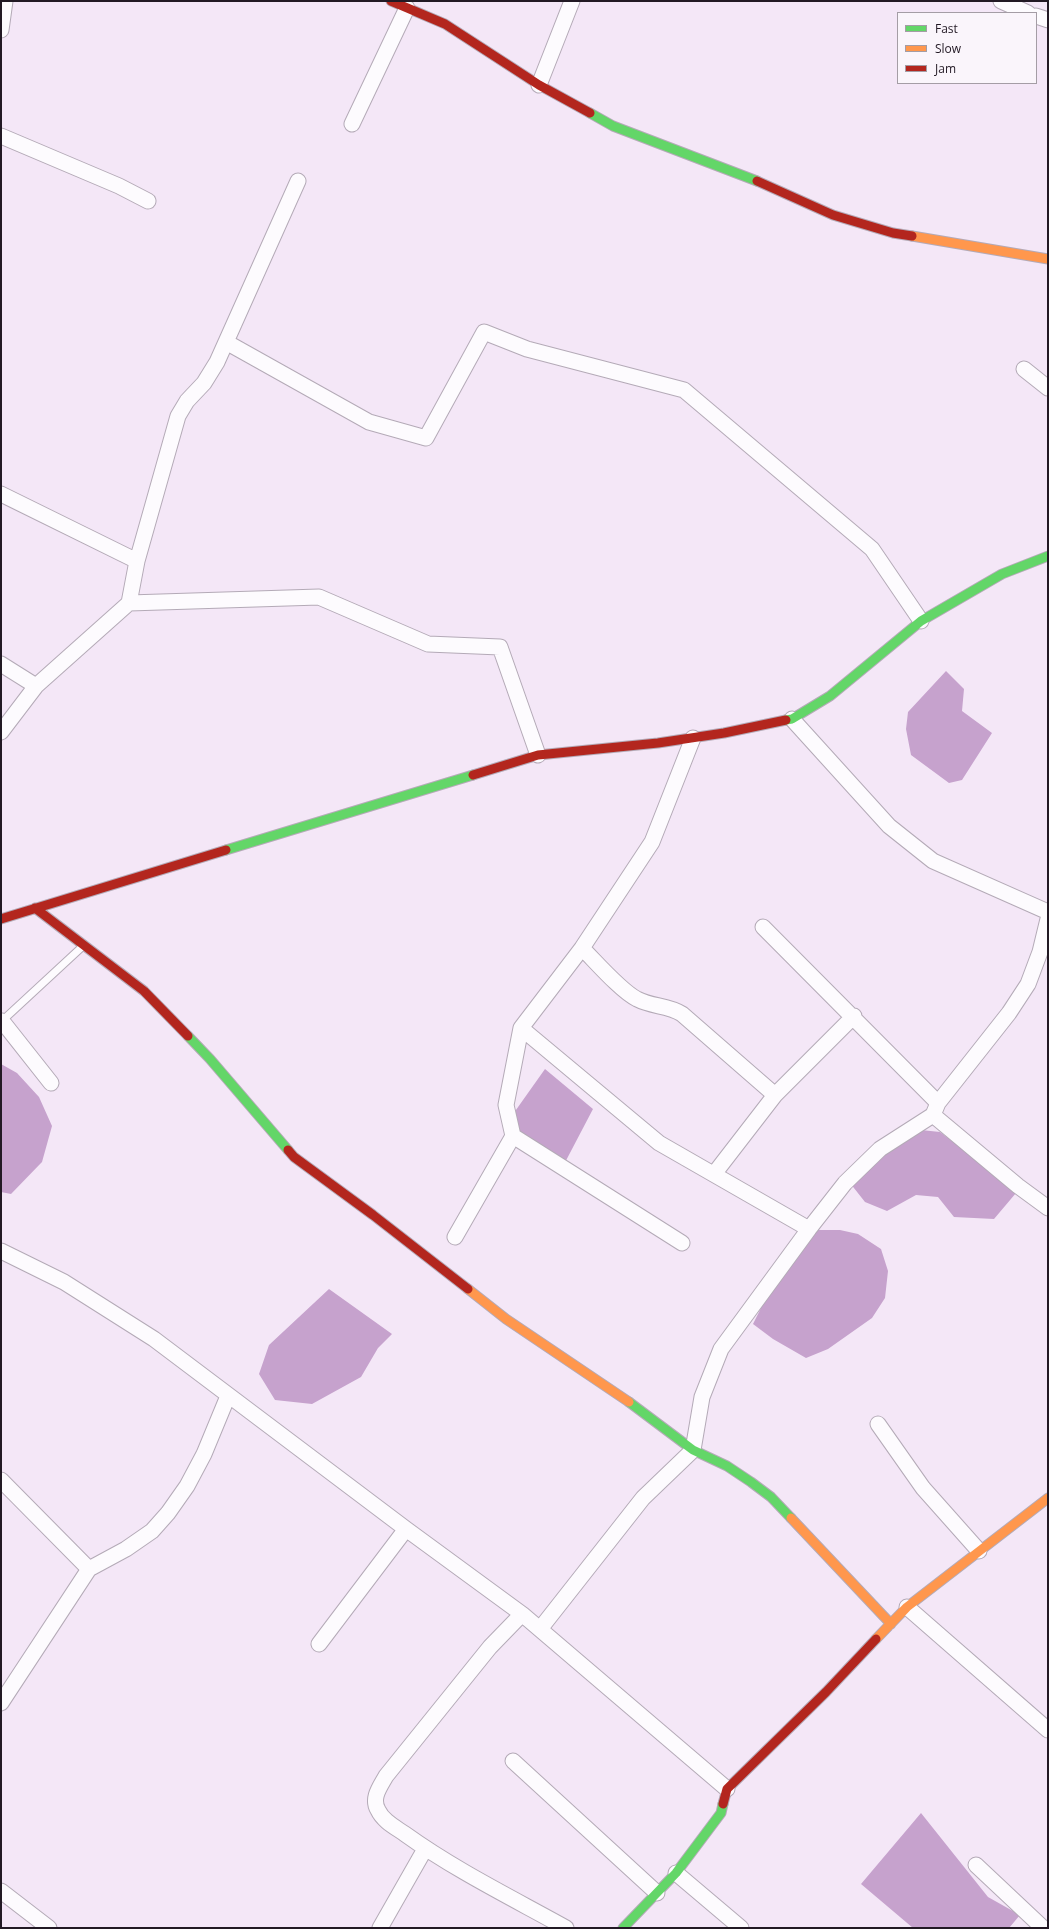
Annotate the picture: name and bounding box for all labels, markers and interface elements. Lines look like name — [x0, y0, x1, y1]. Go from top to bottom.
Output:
legend — [897, 12, 1037, 84]
text: Fast — [935, 20, 958, 37]
text: Slow — [935, 40, 961, 57]
text: Jam — [935, 60, 956, 77]

